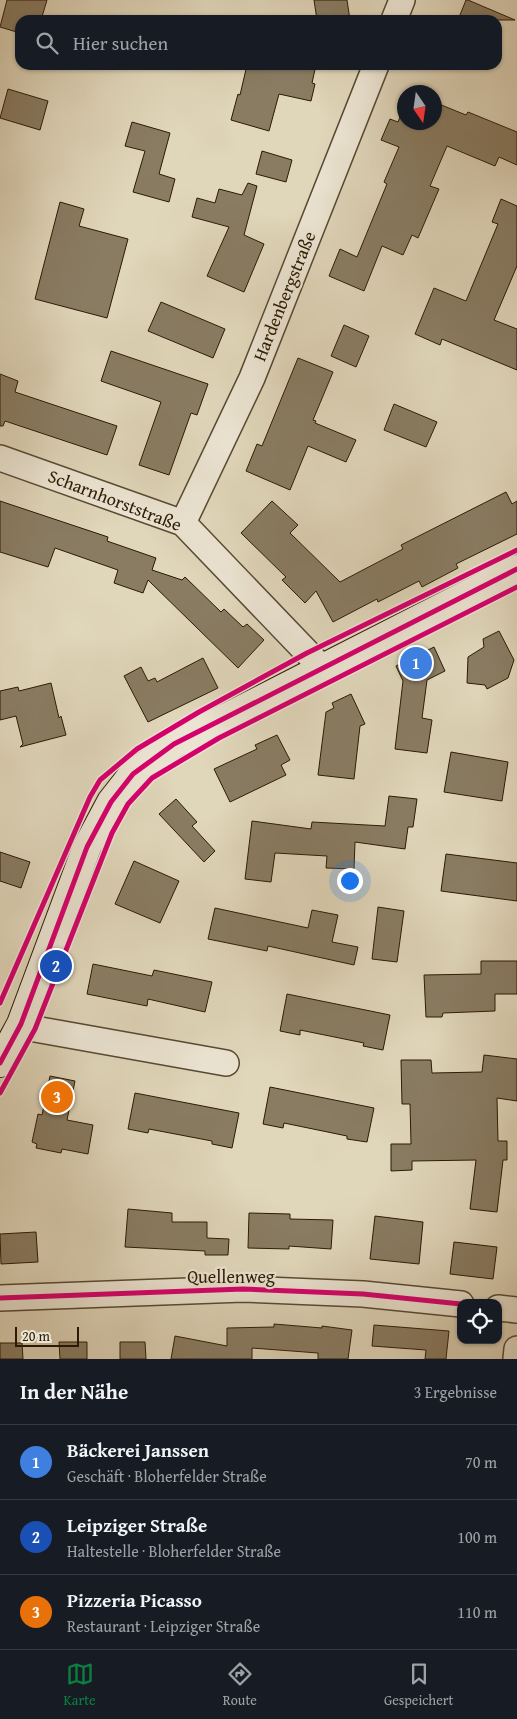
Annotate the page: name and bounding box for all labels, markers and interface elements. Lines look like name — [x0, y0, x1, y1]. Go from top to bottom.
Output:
search box — [15, 15, 502, 70]
icon: search — [33, 29, 61, 57]
text: Hier suchen — [73, 29, 168, 57]
north arrow — [397, 85, 442, 130]
street label: Hardenbergstraße — [246, 227, 322, 365]
street label: Scharnhorststraße — [44, 462, 186, 538]
pin: 1 — [400, 644, 432, 682]
your location — [337, 868, 363, 894]
pin: 2 — [40, 947, 72, 985]
pin: 3 — [41, 1078, 73, 1116]
street label: Quellenweg — [187, 1263, 275, 1290]
map controls — [457, 1299, 502, 1344]
button: locate — [457, 1299, 502, 1344]
scale bar — [15, 1324, 79, 1347]
text: 20 m — [22, 1326, 50, 1346]
text: In der Nähe — [20, 1376, 128, 1407]
text: 3 Ergebnisse — [414, 1380, 497, 1404]
text: Bäckerei Janssen — [67, 1436, 209, 1464]
text: 1 — [32, 1450, 40, 1474]
text: 70 m — [465, 1450, 497, 1474]
text: Geschäft · Bloherfelder Straße — [67, 1464, 267, 1488]
text: Leipziger Straße — [67, 1511, 207, 1539]
text: 2 — [32, 1525, 40, 1549]
text: 100 m — [457, 1525, 497, 1549]
text: Haltestelle · Bloherfelder Straße — [67, 1539, 281, 1563]
text: Pizzeria Picasso — [67, 1586, 202, 1614]
text: 3 — [32, 1600, 40, 1624]
text: 110 m — [457, 1600, 497, 1624]
text: Restaurant · Leipziger Straße — [67, 1614, 260, 1638]
tab: Karte — [63, 1660, 96, 1710]
tab: Route — [223, 1660, 257, 1710]
tab: Gespeichert — [384, 1660, 453, 1710]

